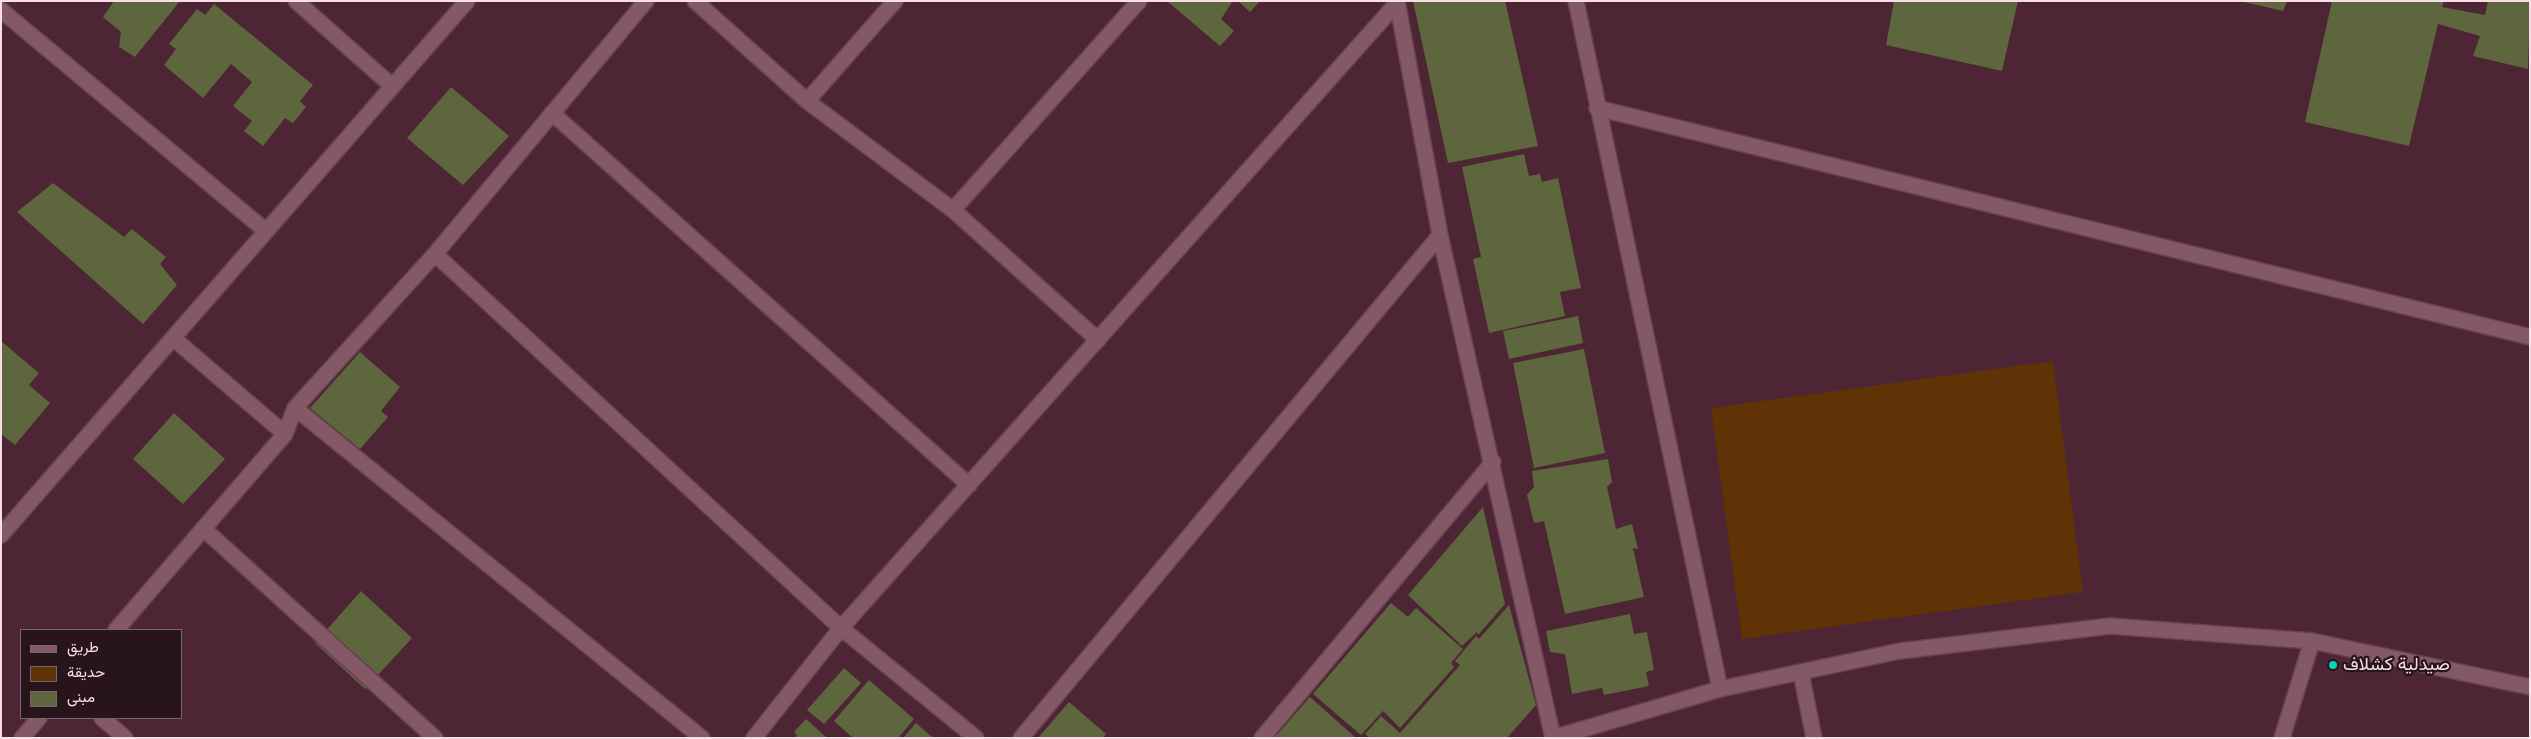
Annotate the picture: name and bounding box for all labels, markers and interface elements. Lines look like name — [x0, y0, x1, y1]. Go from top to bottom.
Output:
legend — [20, 629, 182, 719]
text: طريق — [67, 637, 99, 656]
place label: صيدلية كشلاف — [2343, 654, 2450, 676]
marker: صيدلية كشلاف — [2327, 659, 2339, 671]
text: حديقة — [67, 662, 105, 681]
text: مبنى — [67, 687, 95, 706]

